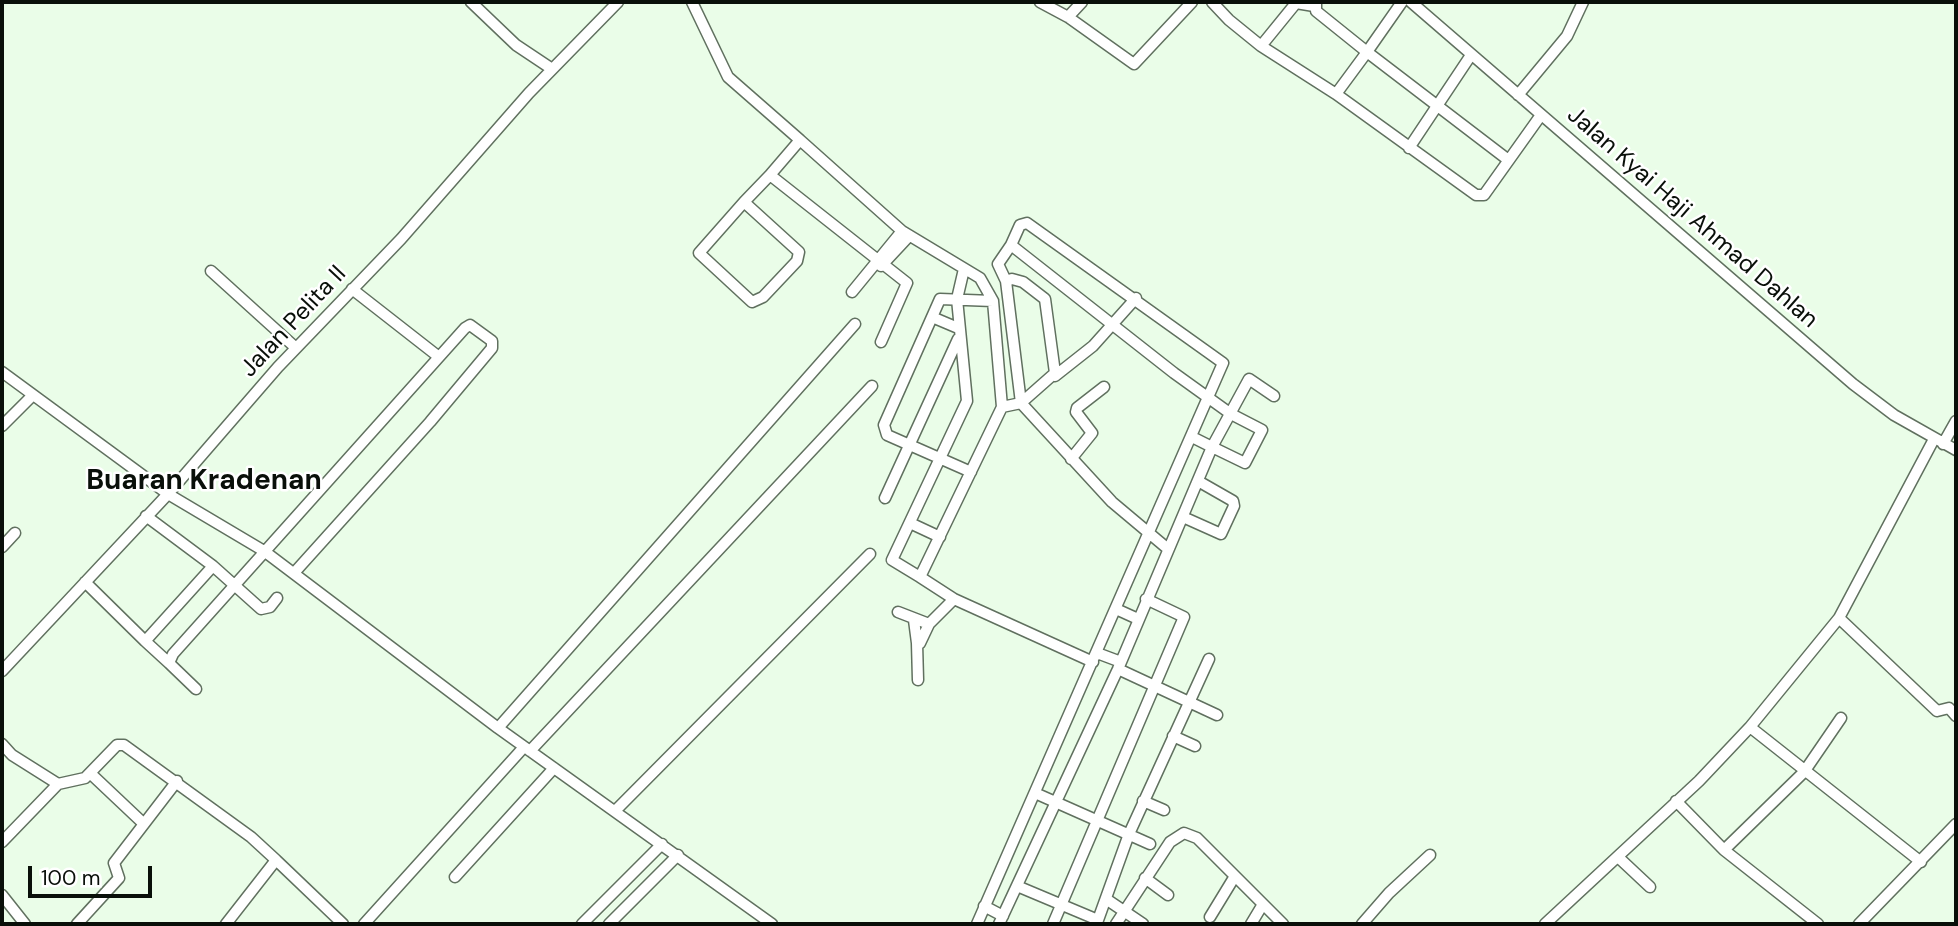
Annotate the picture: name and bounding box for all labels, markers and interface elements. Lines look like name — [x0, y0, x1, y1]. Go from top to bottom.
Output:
street label: Jalan Kyai Haji Ahmad Dahlan — [1561, 101, 1823, 335]
street label: Jalan Pelita II — [235, 260, 353, 384]
district label: Buaran Kradenan — [86, 465, 322, 499]
scale bar — [32, 852, 156, 896]
text: 100 m — [41, 864, 101, 892]

